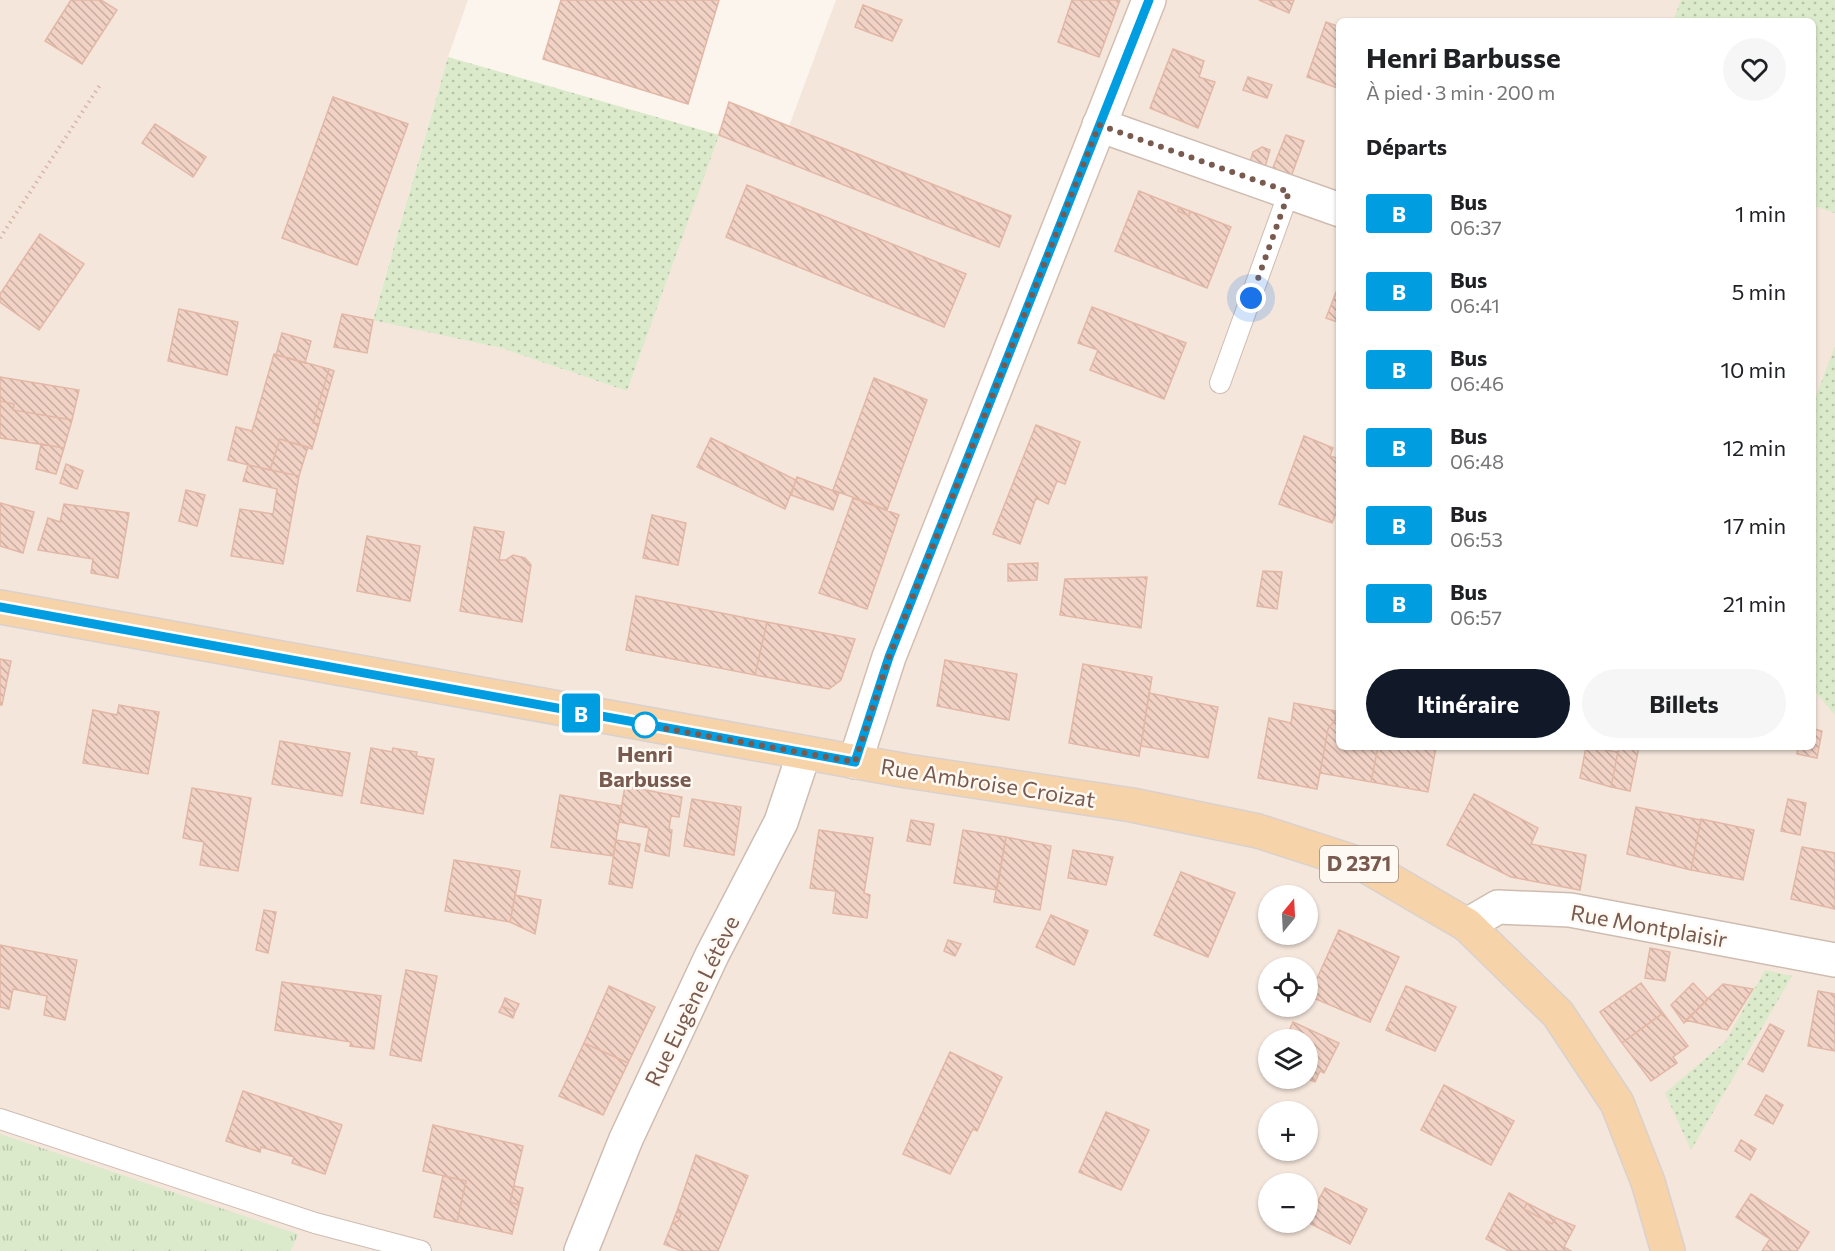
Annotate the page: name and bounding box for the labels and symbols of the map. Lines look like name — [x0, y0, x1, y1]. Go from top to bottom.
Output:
your location — [1236, 283, 1266, 313]
line badge: B — [562, 694, 600, 732]
marker: Henri Barbusse — [632, 712, 658, 738]
place label: Henri Barbusse — [599, 740, 691, 792]
street label: Rue Ambroise Croizat — [879, 752, 1097, 813]
road number: D 2371 — [1320, 846, 1398, 882]
north arrow — [1258, 885, 1318, 945]
street label: Rue Montplaisir — [1569, 898, 1730, 953]
street label: Rue Eugène Létève — [639, 911, 745, 1091]

